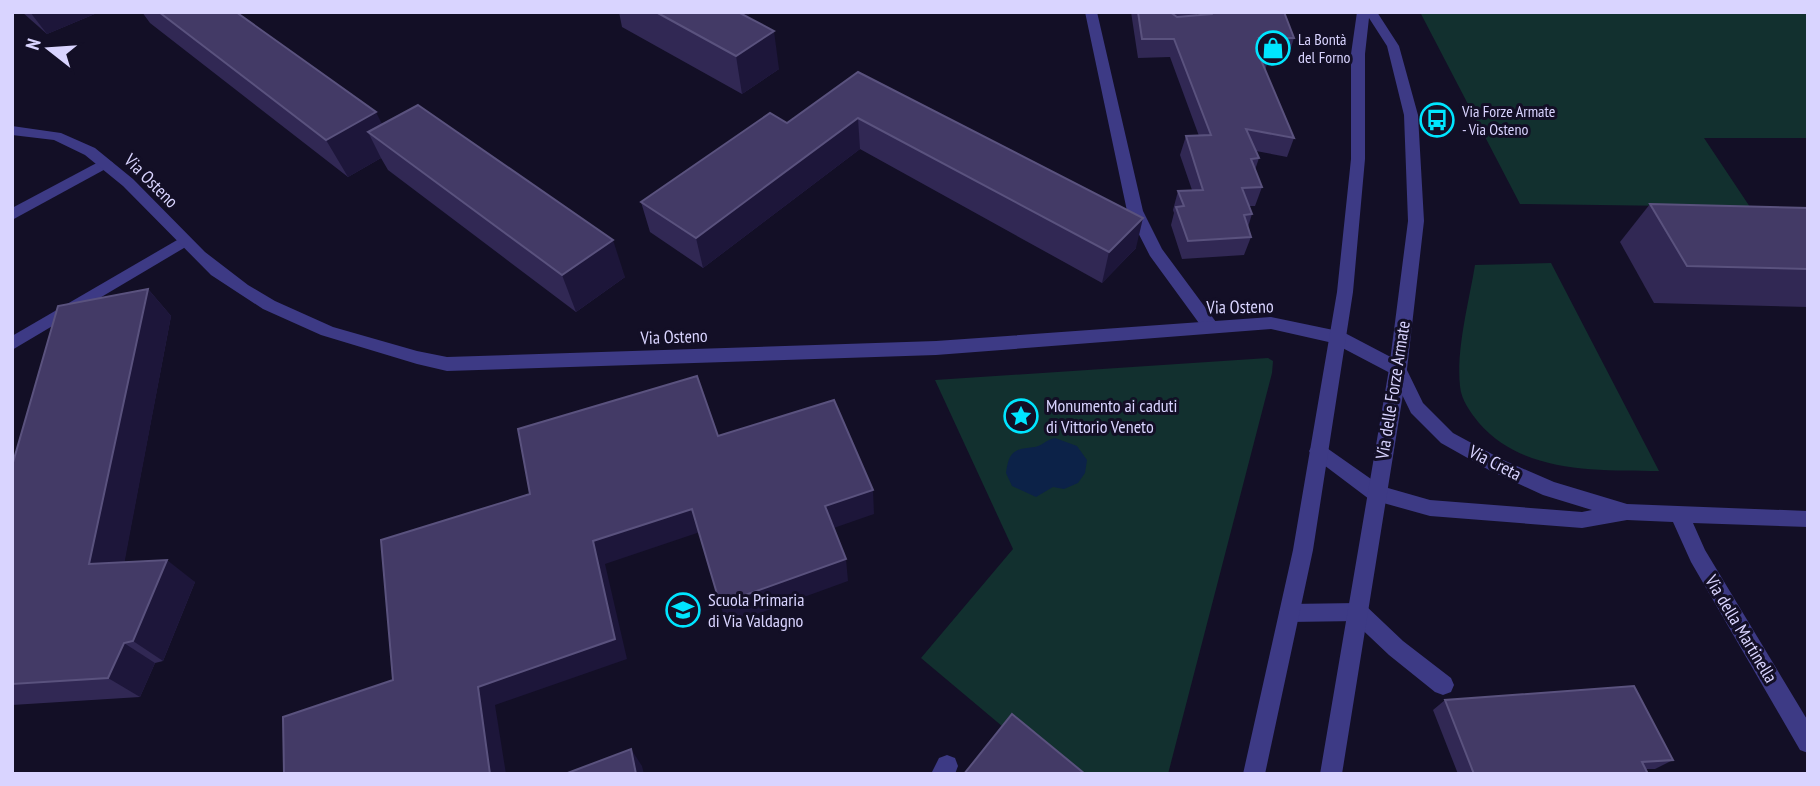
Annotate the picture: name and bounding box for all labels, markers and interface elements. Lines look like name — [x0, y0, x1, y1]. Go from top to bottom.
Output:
north arrow — [14, 14, 84, 84]
shop icon: La Bontà del Forno — [1254, 29, 1292, 67]
place label: La Bontà del Forno — [1298, 29, 1351, 67]
text: N — [20, 36, 46, 52]
bus stop icon: Via Forze Armate - Via Osteno — [1418, 101, 1456, 139]
place label: Via Forze Armate - Via Osteno — [1461, 101, 1555, 139]
street label: Via Osteno — [119, 148, 183, 213]
street label: Via Osteno — [1205, 294, 1274, 319]
street label: Via delle Forze Armate — [1370, 319, 1415, 462]
street label: Via Osteno — [639, 324, 708, 349]
place label: Monumento ai caduti di Vittorio Veneto — [1046, 394, 1177, 438]
place icon: Monumento ai caduti di Vittorio Veneto — [1002, 397, 1040, 435]
street label: Via Creta — [1464, 439, 1525, 485]
street label: Via della Martinella — [1700, 570, 1783, 687]
place label: Scuola Primaria di Via Valdagno — [708, 588, 804, 632]
school or university icon: Scuola Primaria di Via Valdagno — [664, 591, 702, 629]

